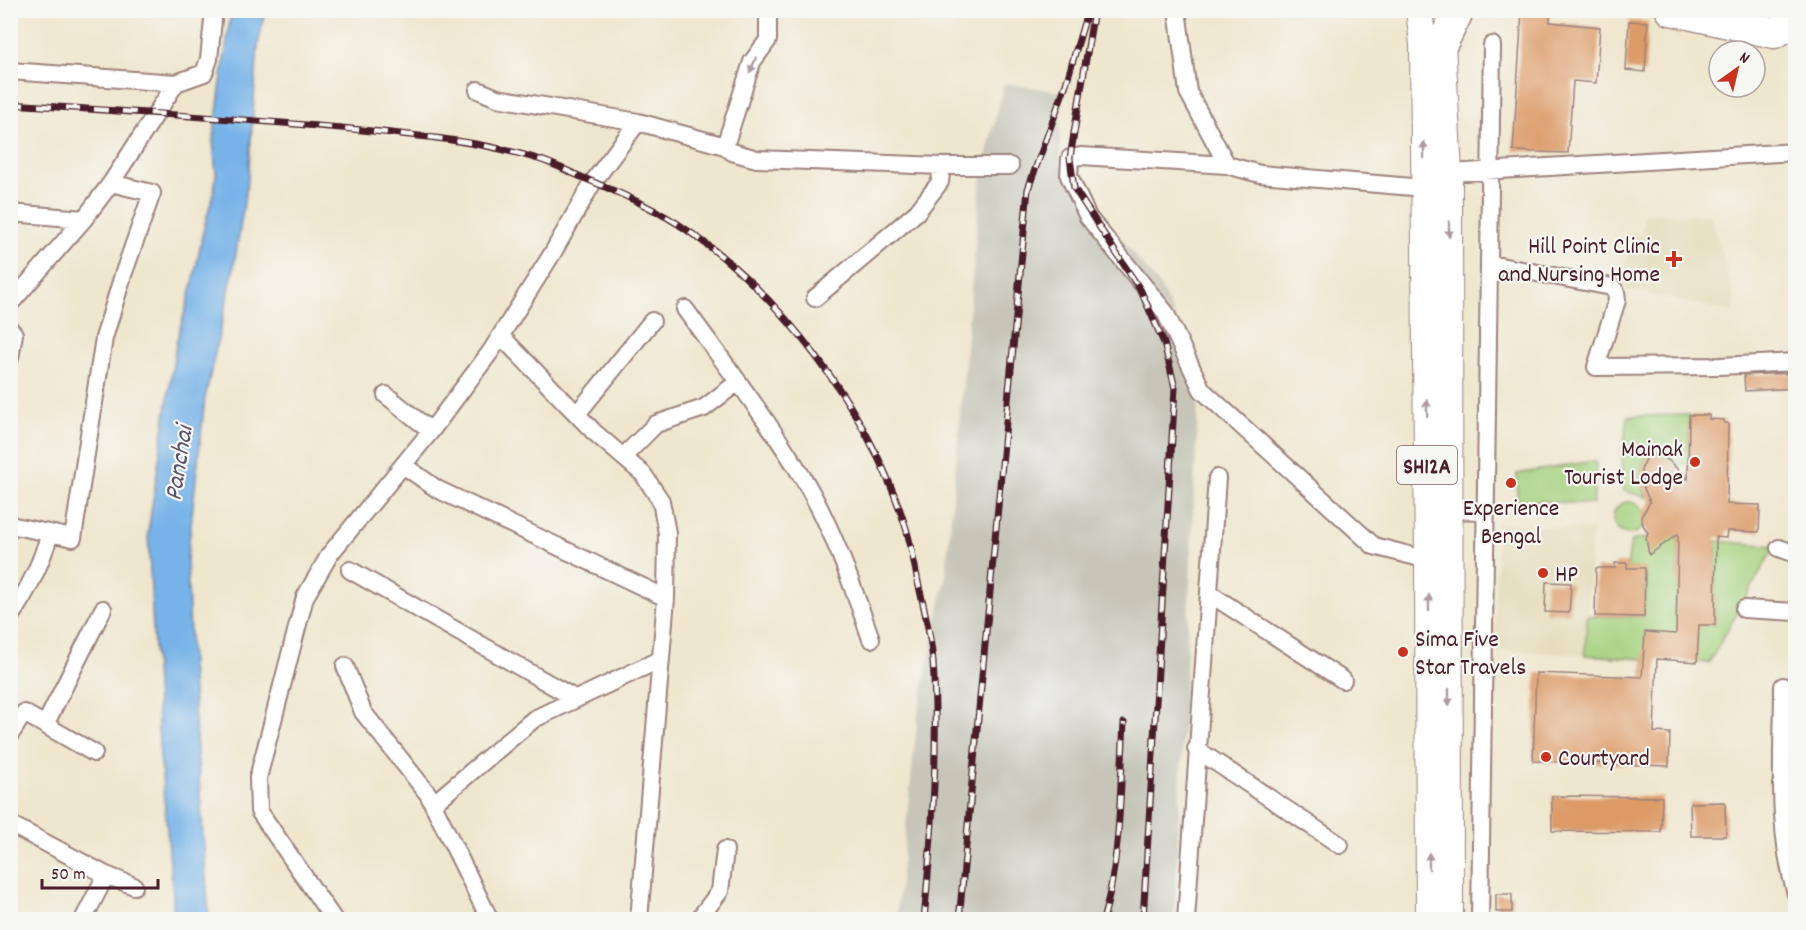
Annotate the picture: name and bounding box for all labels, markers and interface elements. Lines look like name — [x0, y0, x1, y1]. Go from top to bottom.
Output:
north arrow — [1707, 39, 1767, 99]
text: N — [1734, 47, 1754, 70]
one-way arrow — [748, 56, 757, 73]
one-way arrow — [1419, 141, 1429, 160]
one-way arrow — [1444, 219, 1454, 238]
place label: Hill Point Clinic and Nursing Home — [1498, 231, 1660, 293]
marker: Hill Point Clinic and Nursing Home — [1665, 250, 1683, 268]
one-way arrow — [1422, 399, 1431, 418]
water label: Panchai — [156, 419, 205, 504]
place label: Mainak Tourist Lodge — [1564, 434, 1683, 496]
road number: SH12A — [1397, 446, 1457, 484]
marker: Mainak Tourist Lodge — [1688, 455, 1702, 469]
marker: Experience Bengal — [1504, 476, 1518, 490]
place label: Experience Bengal — [1463, 493, 1559, 555]
place label: HP — [1555, 559, 1578, 593]
marker: HP — [1536, 566, 1550, 580]
one-way arrow — [1424, 594, 1434, 613]
place label: Sima Five Star Travels — [1415, 624, 1526, 686]
marker: Sima Five Star Travels — [1396, 645, 1410, 659]
one-way arrow — [1444, 687, 1454, 706]
place label: Courtyard — [1558, 743, 1650, 777]
marker: Courtyard — [1539, 750, 1553, 764]
scale bar — [42, 852, 158, 890]
one-way arrow — [1424, 852, 1434, 871]
text: 50 m — [51, 863, 86, 888]

